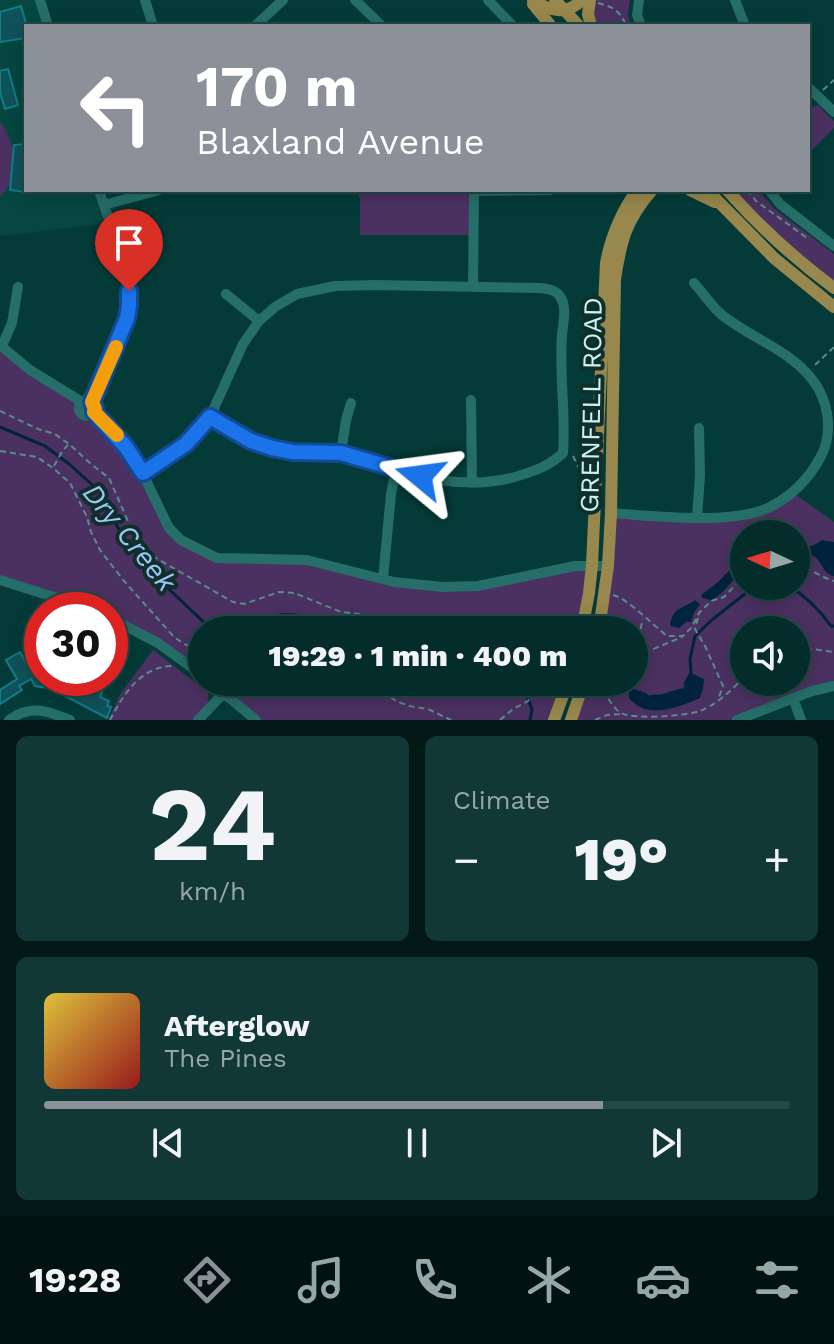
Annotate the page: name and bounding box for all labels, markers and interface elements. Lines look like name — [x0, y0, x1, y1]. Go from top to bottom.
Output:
text: 170 m — [196, 54, 358, 120]
icon: left — [64, 56, 168, 160]
text: Blaxland Avenue — [196, 121, 485, 163]
pin — [95, 209, 163, 291]
icon: arrive — [107, 221, 151, 265]
street label: GRENFELL ROAD — [574, 297, 608, 513]
position arrow — [378, 434, 462, 518]
water label: Dry Creek — [76, 477, 184, 599]
north arrow — [730, 520, 810, 600]
map controls — [730, 520, 810, 696]
speed limit sign: 30 — [24, 592, 128, 696]
button: sound — [730, 616, 810, 696]
text: 19:29 · 1 min · 400 m — [269, 638, 567, 673]
text: 24 — [149, 763, 276, 885]
text: Climate — [453, 785, 551, 815]
text: 19° — [574, 824, 669, 895]
text: − — [453, 834, 480, 886]
text: + — [763, 834, 790, 886]
text: km/h — [179, 876, 246, 906]
text: Afterglow — [164, 1008, 310, 1043]
text: The Pines — [164, 1043, 287, 1073]
icon: previous — [146, 1121, 190, 1165]
icon: pause — [395, 1121, 439, 1165]
icon: next — [644, 1121, 688, 1165]
icon: directions — [179, 1252, 235, 1308]
icon: music — [293, 1252, 349, 1308]
icon: phone — [407, 1252, 463, 1308]
icon: climate — [521, 1252, 577, 1308]
icon: car — [635, 1252, 691, 1308]
icon: filters — [749, 1252, 805, 1308]
text: 19:28 — [29, 1259, 122, 1301]

